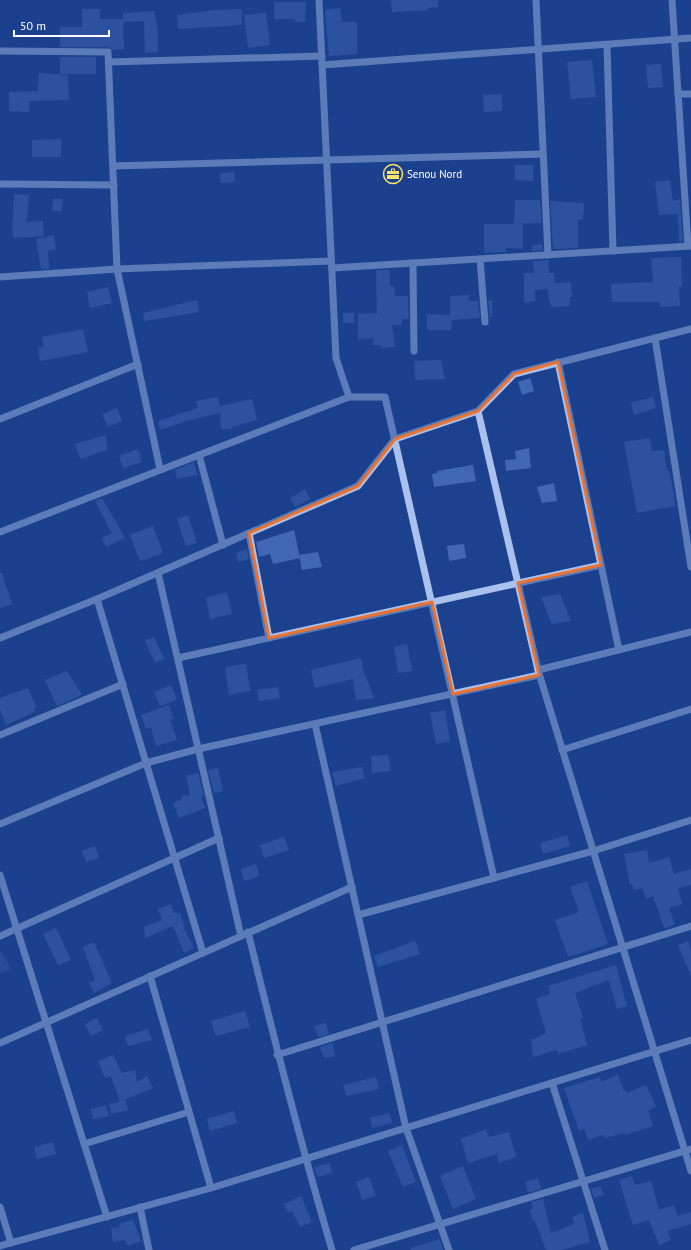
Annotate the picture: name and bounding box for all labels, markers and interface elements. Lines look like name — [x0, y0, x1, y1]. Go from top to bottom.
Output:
scale bar — [14, 12, 109, 38]
text: 50 m — [20, 18, 46, 33]
office icon: Senou Nord — [382, 163, 404, 185]
place label: Senou Nord — [407, 167, 462, 181]

